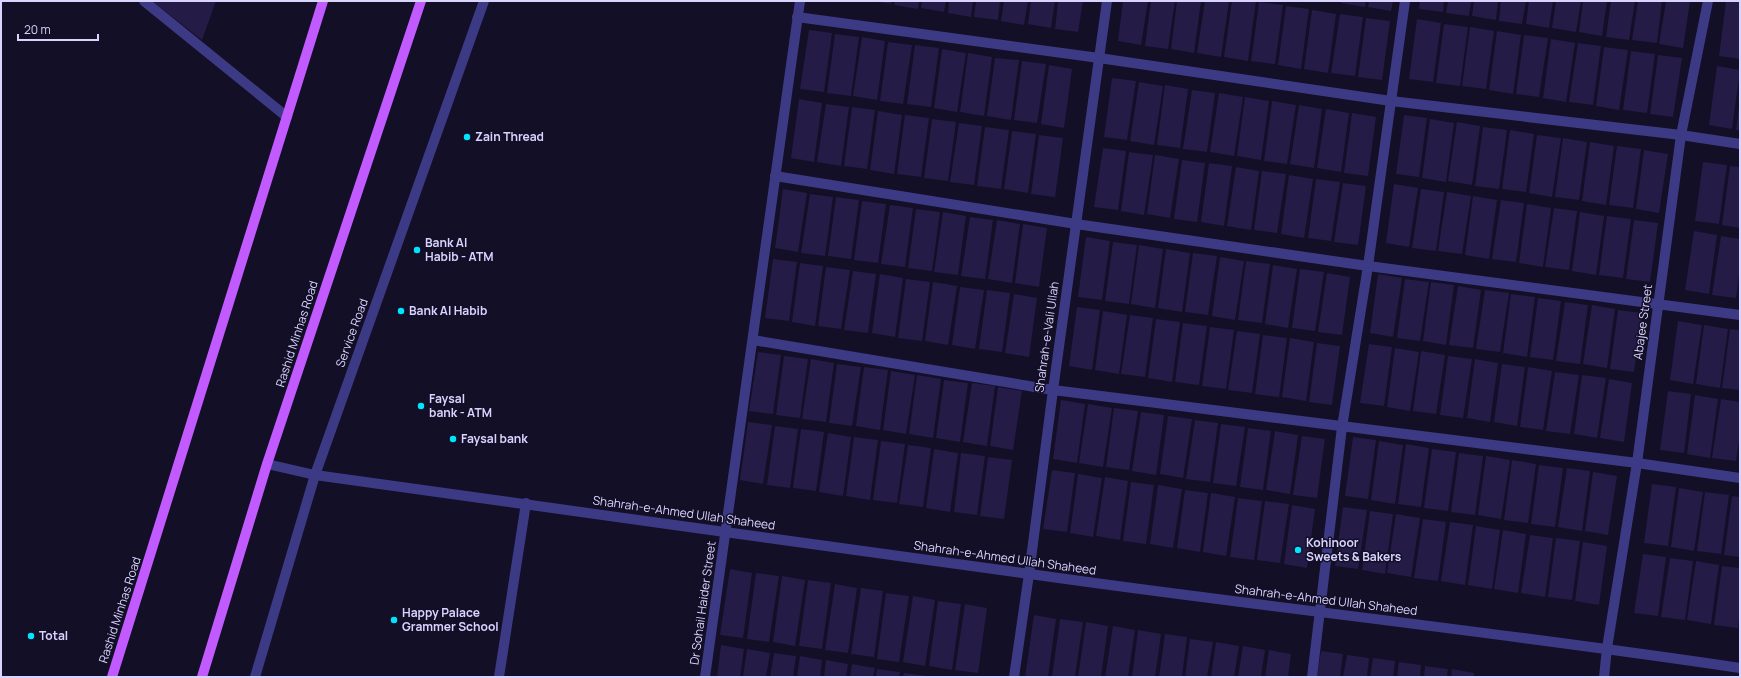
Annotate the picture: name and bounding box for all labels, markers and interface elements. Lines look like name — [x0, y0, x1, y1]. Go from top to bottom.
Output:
scale bar — [18, 16, 98, 42]
text: 20 m — [24, 21, 51, 38]
place label: Zain Thread — [475, 128, 544, 145]
marker: Zain Thread — [462, 132, 472, 142]
place label: Bank Al Habib - ATM — [425, 234, 493, 265]
marker: Bank Al Habib - ATM — [412, 245, 422, 255]
street label: Rashid Minhas Road — [271, 278, 322, 389]
street label: Shahrah-e-Vali Ullah — [1030, 280, 1063, 394]
street label: Abajee Street — [1629, 283, 1656, 361]
street label: Service Road — [331, 296, 372, 370]
place label: Bank Al Habib — [409, 302, 487, 319]
marker: Bank Al Habib — [396, 306, 406, 316]
place label: Faysal bank - ATM — [429, 390, 492, 421]
marker: Faysal bank - ATM — [416, 401, 426, 411]
place label: Faysal bank — [461, 430, 528, 447]
marker: Faysal bank — [448, 434, 458, 444]
street label: Shahrah-e-Ahmed Ullah Shaheed — [592, 491, 776, 534]
place label: Kohinoor Sweets & Bakers — [1306, 534, 1402, 565]
street label: Shahrah-e-Ahmed Ullah Shaheed — [913, 536, 1097, 579]
street label: Dr Sohail Haider Street — [685, 540, 720, 666]
marker: Kohinoor Sweets & Bakers — [1293, 545, 1303, 555]
street label: Rashid Minhas Road — [94, 554, 145, 665]
street label: Shahrah-e-Ahmed Ullah Shaheed — [1234, 580, 1418, 619]
place label: Happy Palace Grammer School — [402, 604, 499, 635]
marker: Happy Palace Grammer School — [389, 615, 399, 625]
place label: Total — [39, 627, 68, 644]
marker: Total — [26, 631, 36, 641]

